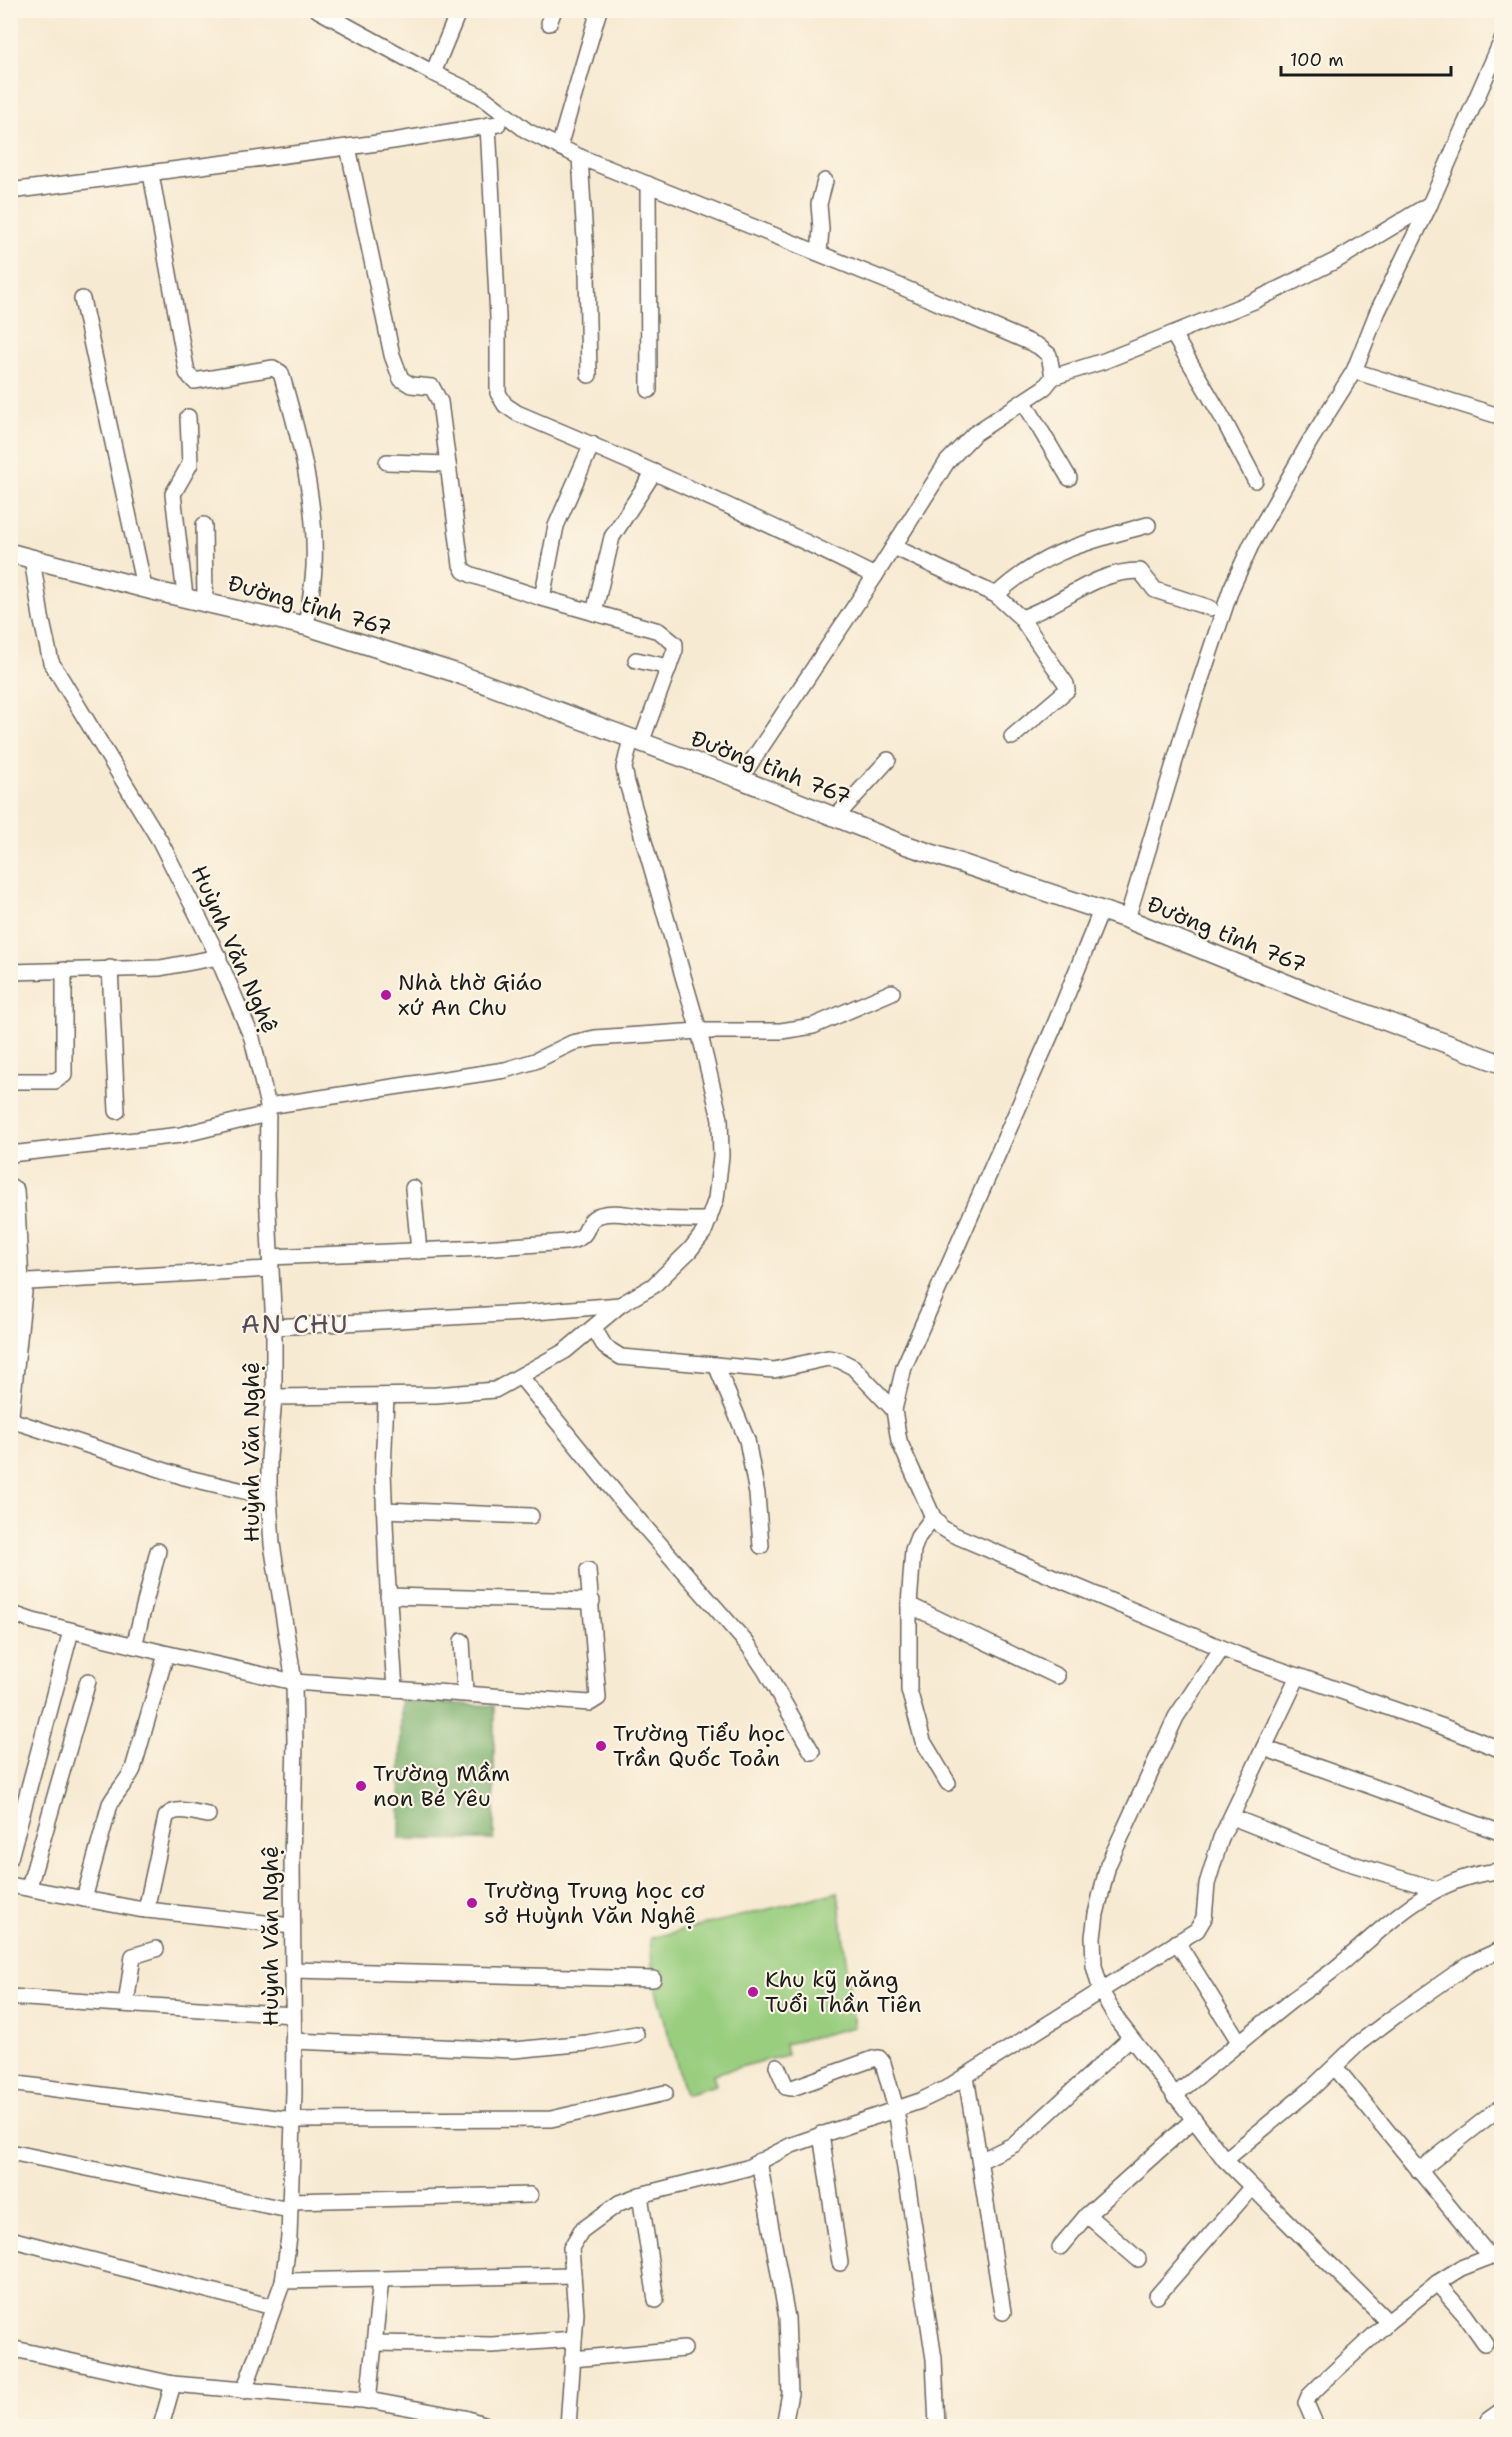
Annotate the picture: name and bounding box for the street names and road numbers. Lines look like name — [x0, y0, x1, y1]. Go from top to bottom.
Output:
street label: Đường tỉnh 767 — [225, 568, 395, 643]
street label: Đường tỉnh 767 — [687, 724, 855, 811]
street label: Huỳnh Văn Nghệ — [185, 861, 284, 1038]
street label: Đường tỉnh 767 — [1143, 889, 1311, 980]
street label: Huỳnh Văn Nghệ — [237, 1362, 266, 1542]
street label: Huỳnh Văn Nghệ — [256, 1846, 285, 2026]

